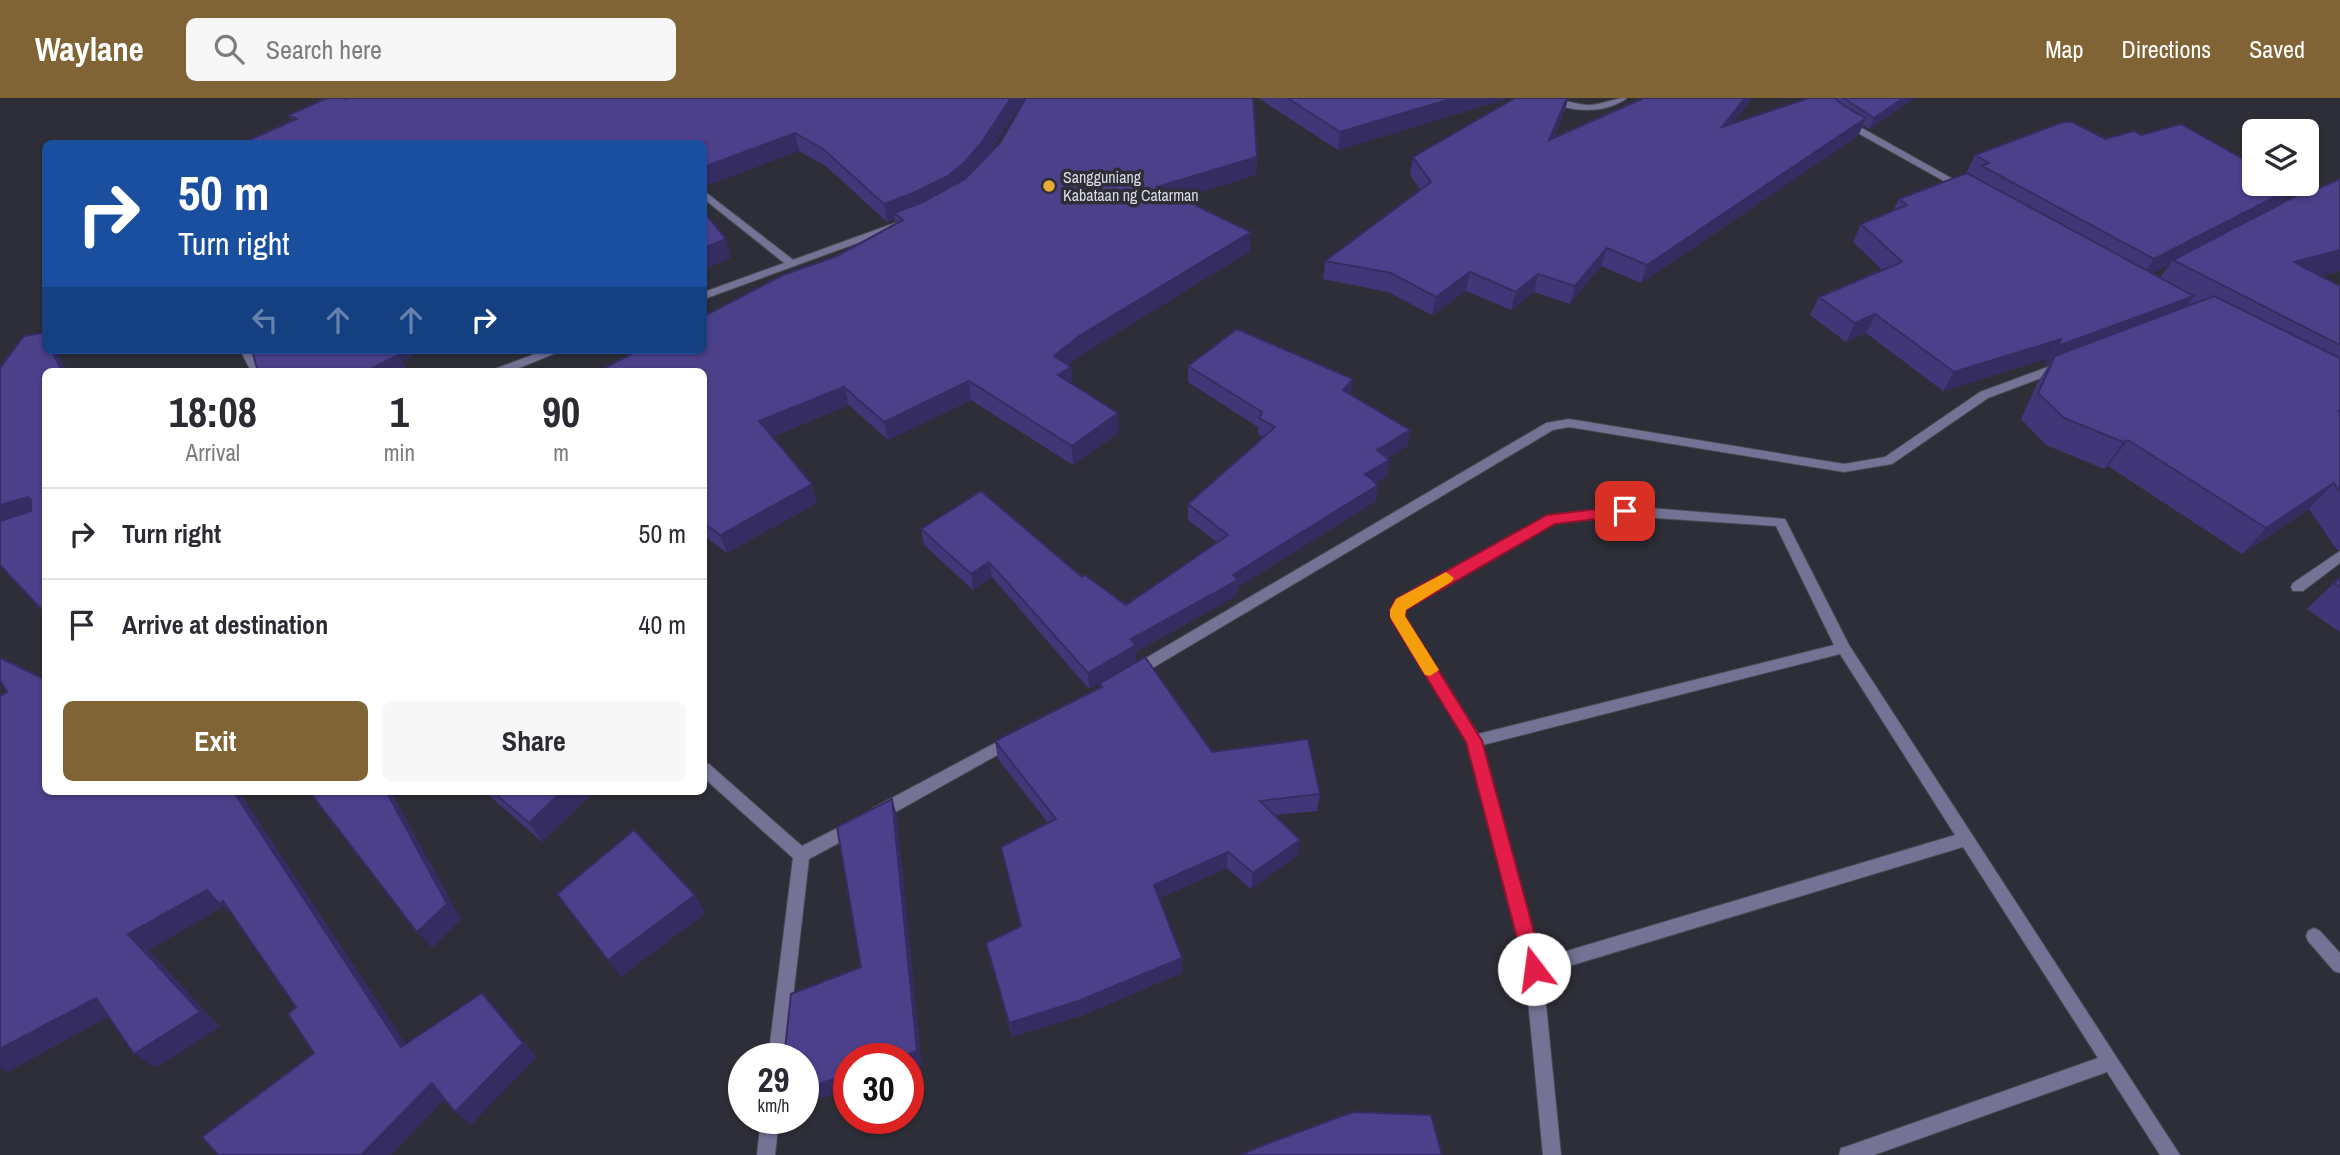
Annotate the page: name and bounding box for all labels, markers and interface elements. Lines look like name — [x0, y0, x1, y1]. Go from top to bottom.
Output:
search box — [186, 18, 676, 81]
text: Waylane — [35, 27, 144, 71]
icon: search — [210, 30, 248, 68]
text: Search here — [266, 32, 382, 67]
text: Map — [2045, 33, 2083, 65]
text: Directions — [2121, 33, 2211, 65]
text: Saved — [2249, 33, 2305, 65]
map controls — [2242, 119, 2319, 196]
button: layers — [2242, 119, 2319, 196]
text: 50 m — [178, 159, 270, 225]
place label: Sangguniang Kabataan ng Catarman — [1063, 166, 1199, 206]
icon: right — [63, 168, 154, 259]
marker: Sangguniang Kabataan ng Catarman — [1041, 178, 1057, 194]
text: Turn right — [178, 222, 290, 265]
icon: left — [246, 301, 284, 339]
icon: ahead — [319, 301, 357, 339]
icon: ahead — [392, 301, 430, 339]
icon: right — [465, 301, 503, 339]
text: 18:08 — [169, 384, 257, 440]
text: 1 — [390, 384, 409, 440]
text: 90 — [542, 384, 580, 440]
text: Arrival — [186, 437, 240, 468]
text: min — [384, 437, 415, 468]
text: m — [553, 437, 569, 468]
pin — [1595, 481, 1655, 541]
icon: arrive — [1606, 492, 1644, 530]
icon: right — [63, 515, 101, 553]
text: Turn right — [122, 516, 221, 551]
text: 50 m — [639, 516, 686, 551]
icon: arrive — [63, 606, 101, 644]
text: Arrive at destination — [122, 607, 328, 642]
text: 40 m — [639, 607, 686, 642]
button: Exit — [63, 701, 368, 781]
button: Share — [382, 701, 686, 781]
position arrow — [1497, 932, 1571, 1006]
speed limit sign: 30 — [833, 1043, 924, 1134]
text: 29 — [758, 1056, 789, 1103]
text: km/h — [758, 1093, 790, 1118]

